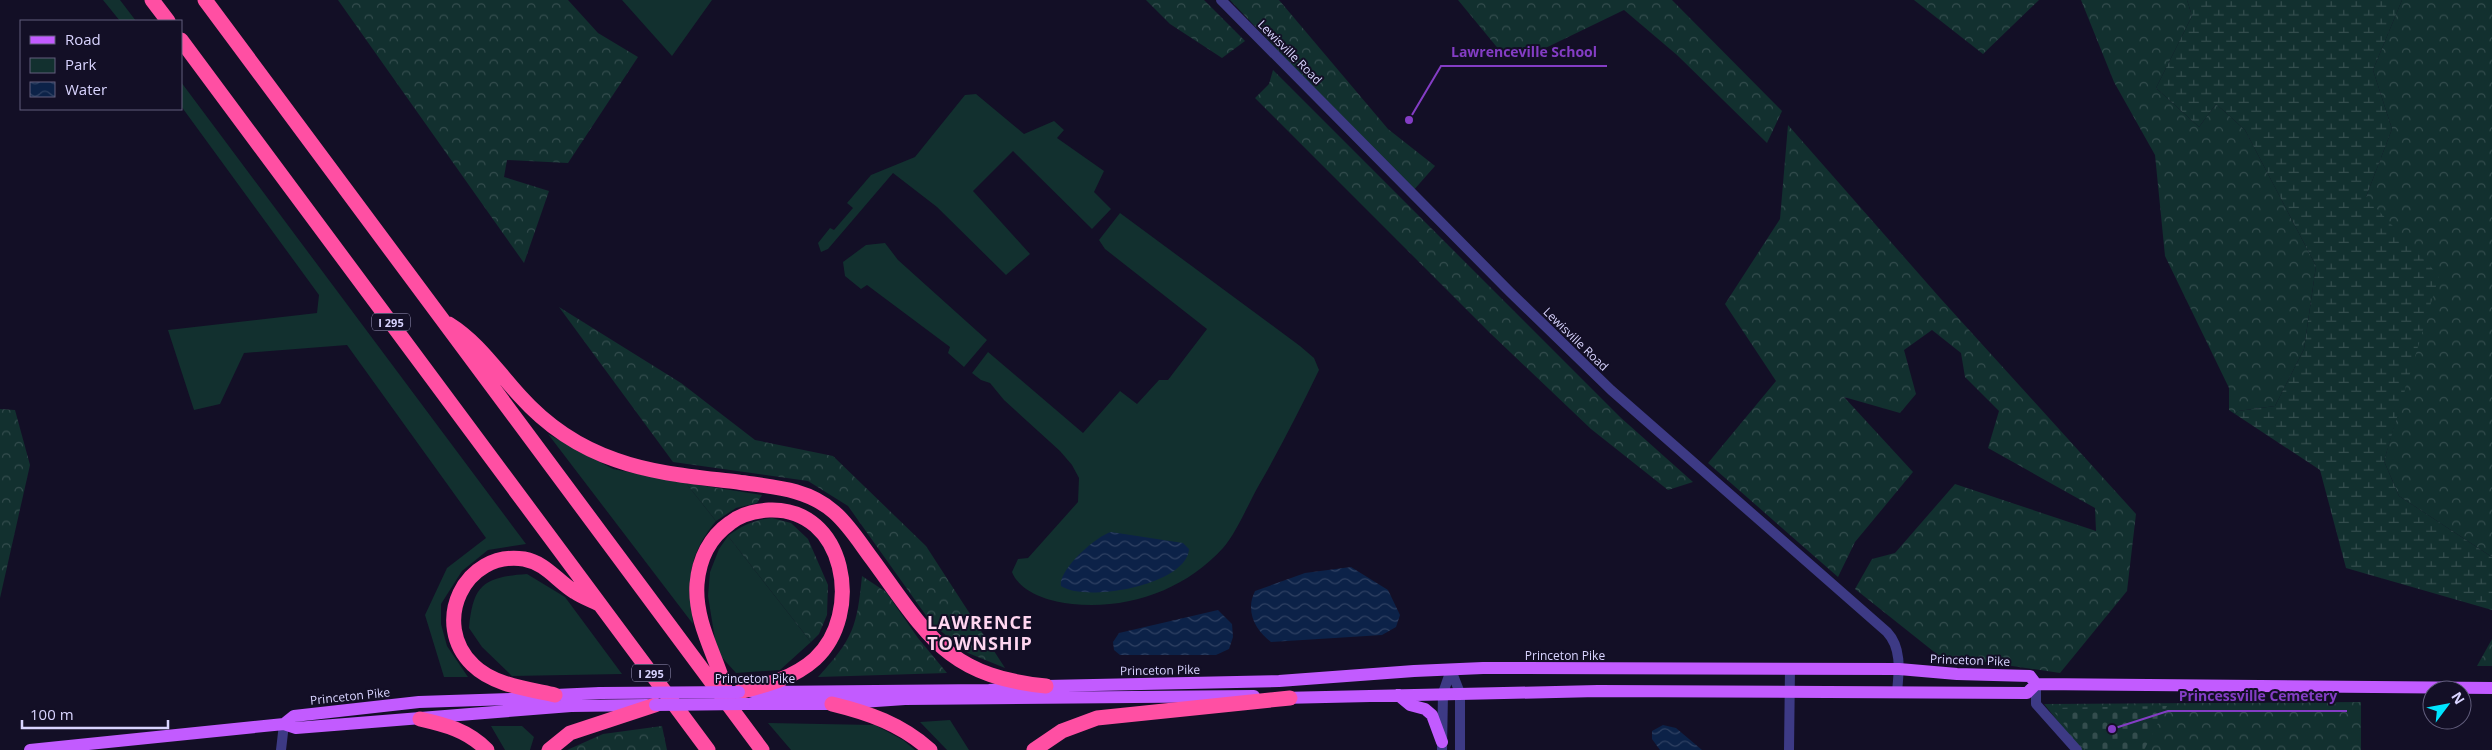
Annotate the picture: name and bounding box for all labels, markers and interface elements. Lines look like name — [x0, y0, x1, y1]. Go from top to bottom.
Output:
street label: Lewisville Road — [1254, 16, 1326, 88]
legend — [20, 20, 182, 110]
text: Road — [65, 29, 101, 49]
callout: Lawrenceville School — [1441, 37, 1607, 66]
text: Lawrenceville School — [1451, 42, 1597, 61]
text: Park — [65, 54, 96, 74]
text: Water — [65, 79, 107, 99]
street label: Lewisville Road — [1540, 303, 1612, 375]
road number: I 295 — [372, 314, 410, 331]
district label: LAWRENCE TOWNSHIP — [927, 610, 1033, 655]
street label: Princeton Pike — [1525, 647, 1605, 664]
street label: Princeton Pike — [1930, 650, 2011, 670]
street label: Princeton Pike — [1120, 661, 1201, 679]
road number: I 295 — [632, 664, 670, 681]
street label: Princeton Pike — [715, 670, 795, 687]
north arrow — [2422, 680, 2472, 730]
callout: Princessville Cemetery — [2168, 682, 2347, 711]
street label: Princeton Pike — [309, 683, 391, 709]
text: Princessville Cemetery — [2179, 686, 2337, 705]
text: N — [2447, 688, 2470, 708]
scale bar — [22, 698, 169, 730]
text: 100 m — [30, 704, 74, 724]

